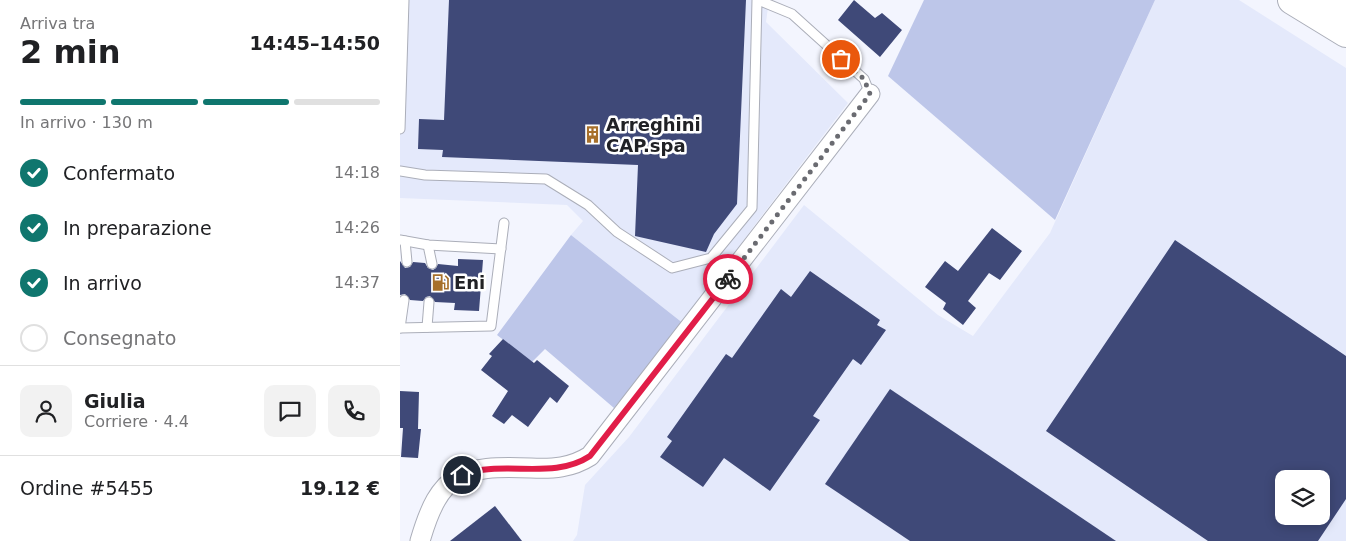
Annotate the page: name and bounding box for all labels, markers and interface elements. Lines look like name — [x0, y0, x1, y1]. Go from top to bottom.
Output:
text: Arriva tra — [20, 14, 95, 33]
text: 14:45–14:50 — [250, 32, 380, 54]
text: 2 min — [20, 33, 121, 71]
pin — [820, 38, 862, 80]
icon: bag — [827, 45, 855, 73]
text: In arrivo · 130 m — [20, 113, 153, 132]
place label: Arreghini CAP.spa — [606, 114, 701, 156]
building icon: Arreghini CAP.spa — [582, 125, 602, 145]
icon: check — [20, 159, 48, 187]
text: Confermato — [63, 162, 175, 184]
text: 14:18 — [334, 163, 380, 182]
icon: check — [20, 214, 48, 242]
text: In preparazione — [63, 217, 212, 239]
text: 14:26 — [334, 218, 380, 237]
courier — [703, 254, 753, 304]
icon: bike — [714, 265, 742, 293]
icon: check — [20, 269, 48, 297]
text: In arrivo — [63, 272, 142, 294]
place label: Eni — [454, 272, 485, 293]
text: 14:37 — [334, 273, 380, 292]
fuel station icon: Eni — [430, 273, 450, 293]
text: Consegnato — [63, 327, 176, 349]
button: person — [20, 385, 72, 437]
button: chat — [264, 385, 316, 437]
button: phone — [328, 385, 380, 437]
text: Giulia — [84, 390, 145, 412]
text: Corriere · 4.4 — [84, 412, 189, 431]
pin — [441, 454, 483, 496]
icon: home — [448, 461, 476, 489]
map controls — [1275, 470, 1330, 525]
button: layers — [1275, 470, 1330, 525]
text: Ordine #5455 — [20, 477, 154, 499]
text: 19.12 € — [300, 477, 380, 499]

